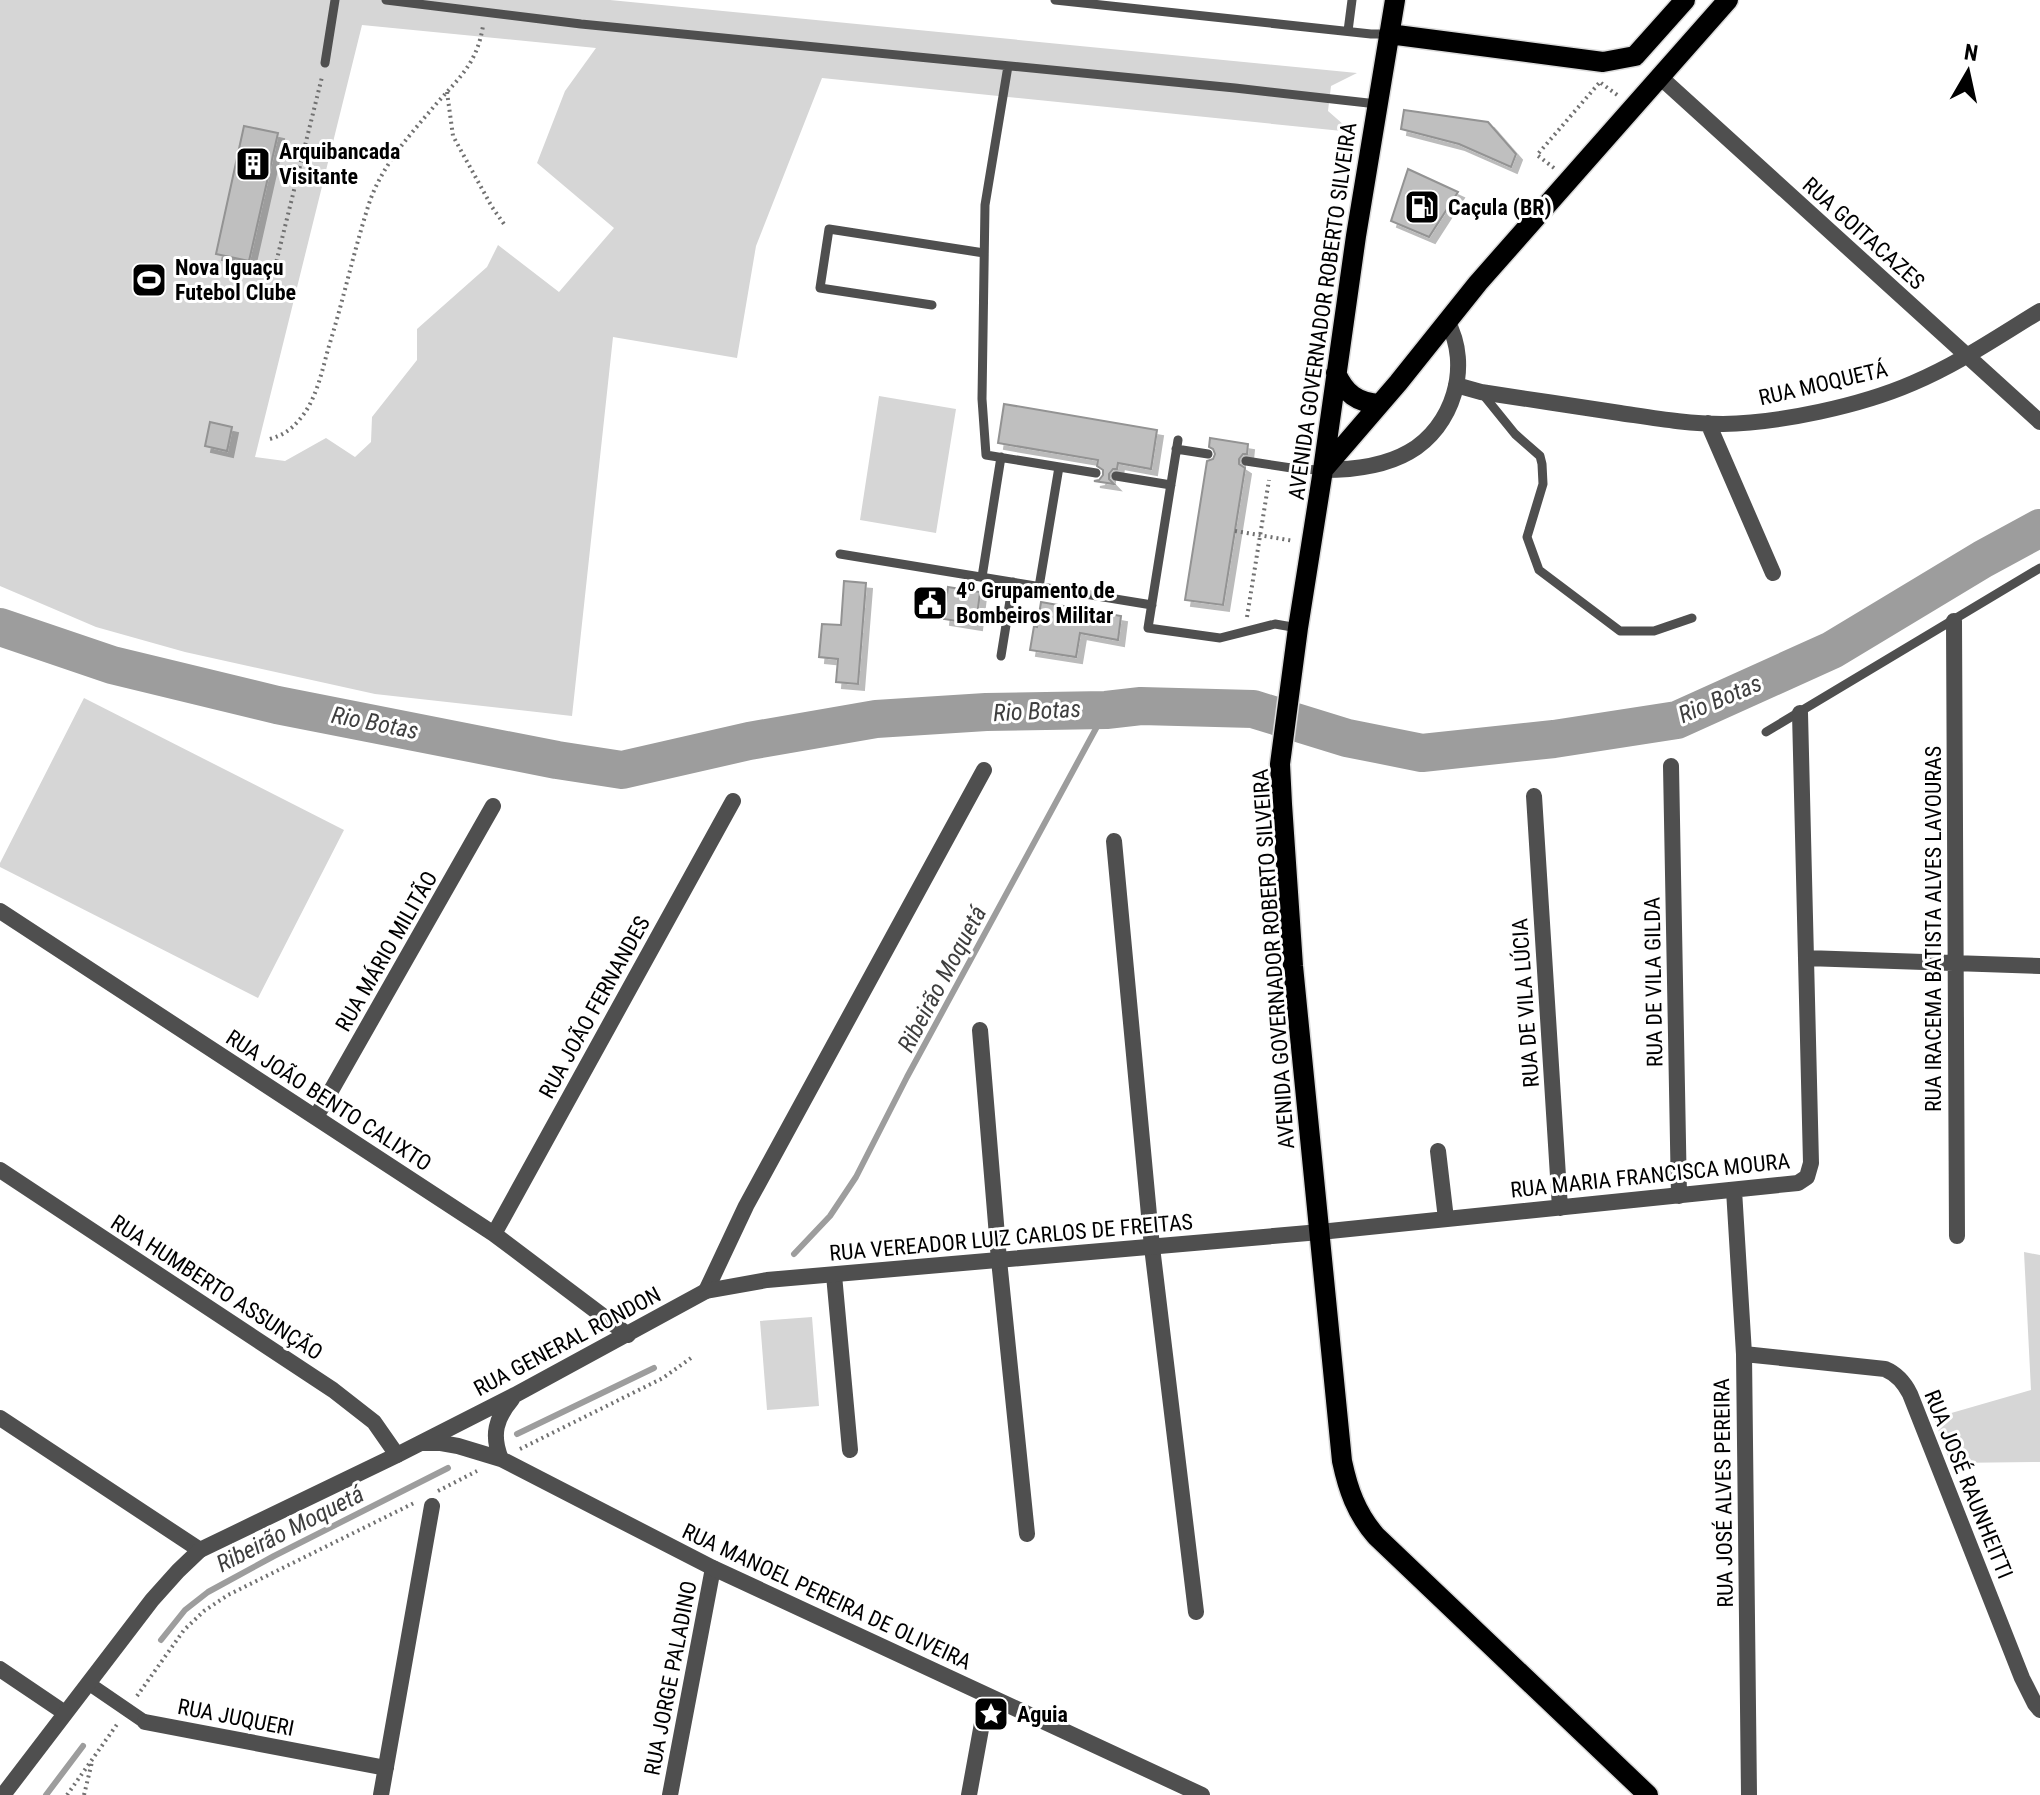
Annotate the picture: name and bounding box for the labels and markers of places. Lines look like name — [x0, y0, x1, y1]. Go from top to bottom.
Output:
place label: Arquibancada Visitante — [279, 139, 400, 189]
building icon: Arquibancada Visitante — [234, 145, 272, 183]
fuel station icon: Caçula (BR) — [1403, 188, 1441, 226]
place label: Caçula (BR) — [1448, 195, 1552, 220]
place label: Nova Iguaçu Futebol Clube — [175, 255, 296, 305]
sports icon: Nova Iguaçu Futebol Clube — [130, 261, 168, 299]
place label: 4º Grupamento de Bombeiros Militar — [956, 578, 1115, 628]
public building icon: 4º Grupamento de Bombeiros Militar — [911, 584, 949, 622]
place icon: Aguia — [972, 1695, 1010, 1733]
place label: Aguia — [1017, 1702, 1068, 1727]

